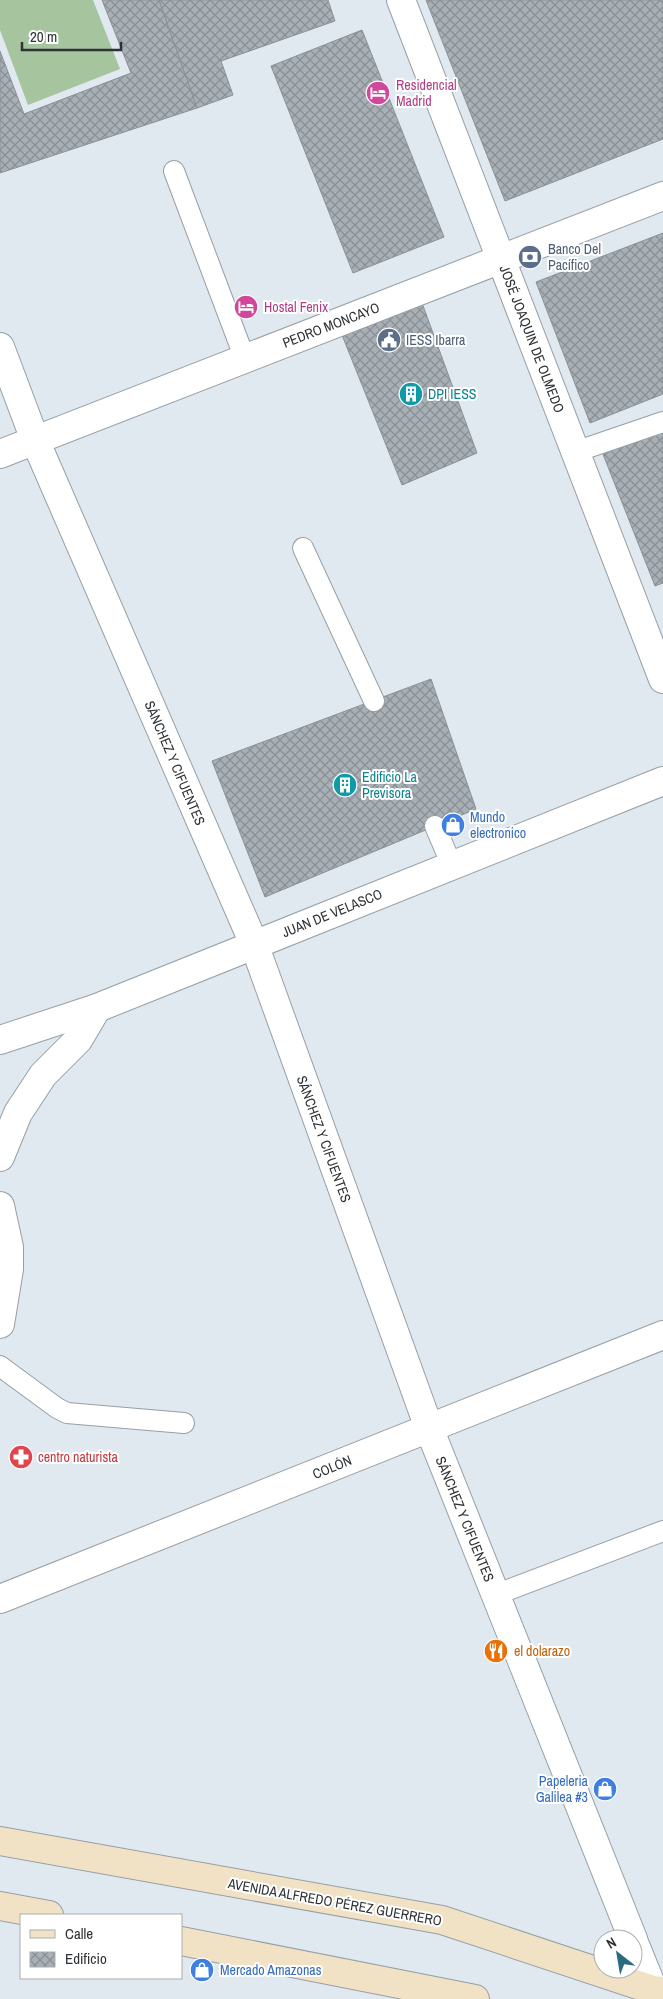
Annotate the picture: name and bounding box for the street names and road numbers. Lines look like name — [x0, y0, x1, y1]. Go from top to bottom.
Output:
street label: JOSÉ JOAQUIN DE OLMEDO — [496, 263, 568, 415]
street label: PEDRO MONCAYO — [280, 298, 382, 352]
street label: SÁNCHEZ Y CIFUENTES — [141, 698, 210, 828]
street label: JUAN DE VELASCO — [279, 885, 385, 941]
street label: SÁNCHEZ Y CIFUENTES — [293, 1073, 355, 1205]
street label: COLÓN — [310, 1451, 354, 1483]
street label: SÁNCHEZ Y CIFUENTES — [432, 1454, 498, 1585]
street label: AVENIDA ALFREDO PÉREZ GUERRERO — [226, 1874, 443, 1930]

